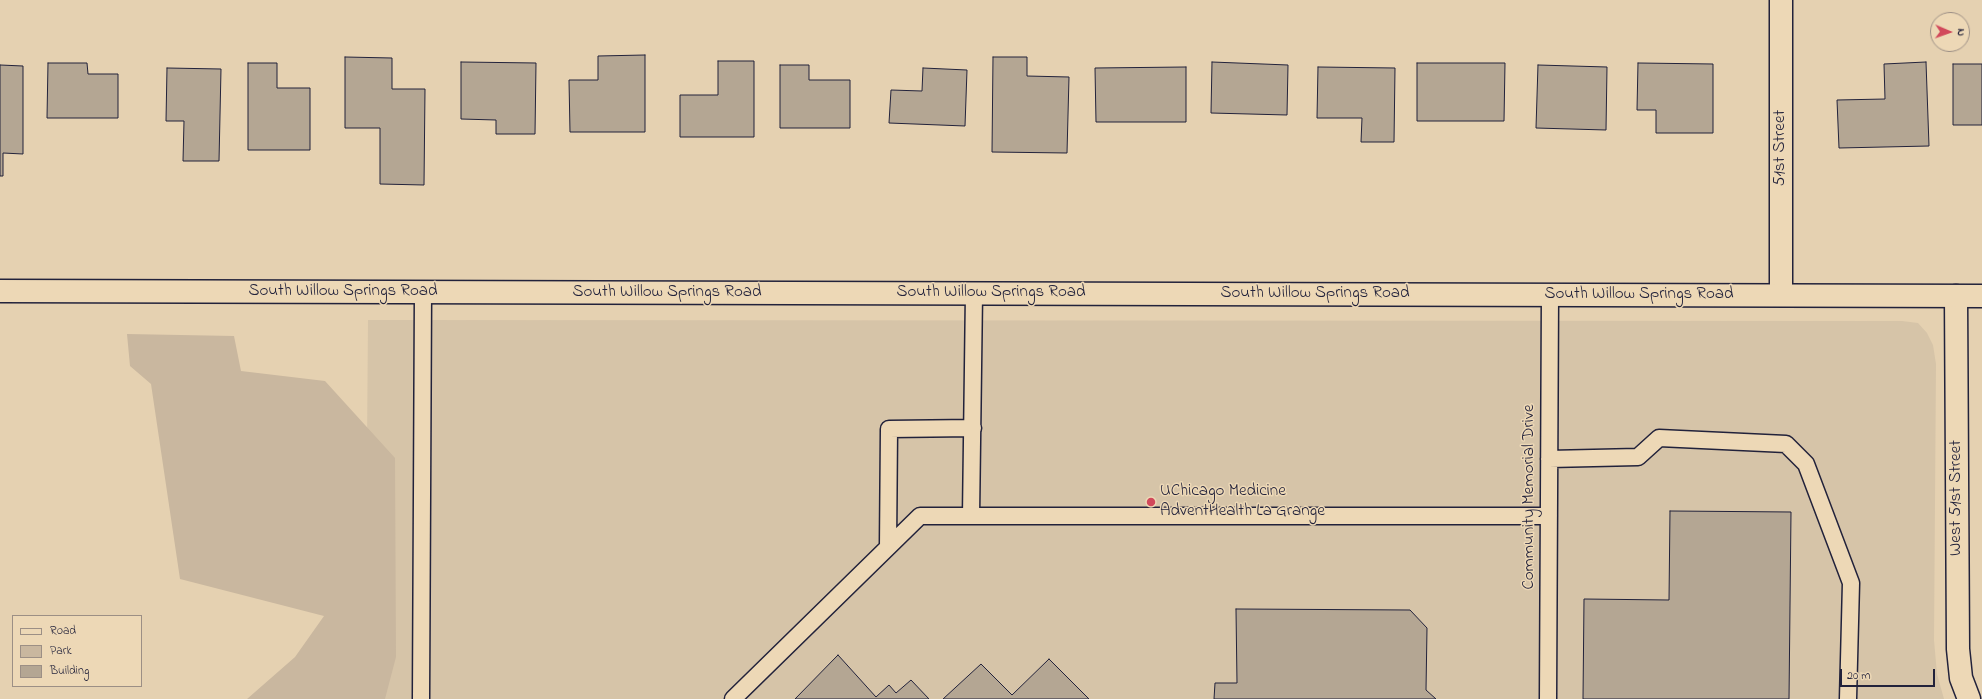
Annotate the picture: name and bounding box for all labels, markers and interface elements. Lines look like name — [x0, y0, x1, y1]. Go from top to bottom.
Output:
north arrow — [1930, 12, 1970, 52]
text: N — [1953, 28, 1969, 36]
street label: 51st Street — [1771, 110, 1791, 186]
street label: South Willow Springs Road — [249, 282, 437, 302]
street label: South Willow Springs Road — [573, 283, 761, 303]
street label: South Willow Springs Road — [897, 283, 1085, 303]
street label: South Willow Springs Road — [1221, 284, 1409, 304]
street label: South Willow Springs Road — [1545, 285, 1733, 305]
street label: Community Memorial Drive — [1520, 404, 1540, 590]
street label: West 51st Street — [1947, 440, 1967, 556]
place label: UChicago Medicine AdventHealth La Grange — [1160, 482, 1325, 522]
marker: UChicago Medicine AdventHealth La Grange — [1145, 496, 1157, 508]
legend — [12, 615, 142, 687]
text: Road — [50, 622, 76, 640]
text: Park — [50, 642, 72, 660]
scale bar — [1842, 661, 1937, 687]
text: Building — [50, 662, 89, 680]
text: 20 m — [1847, 667, 1870, 685]

